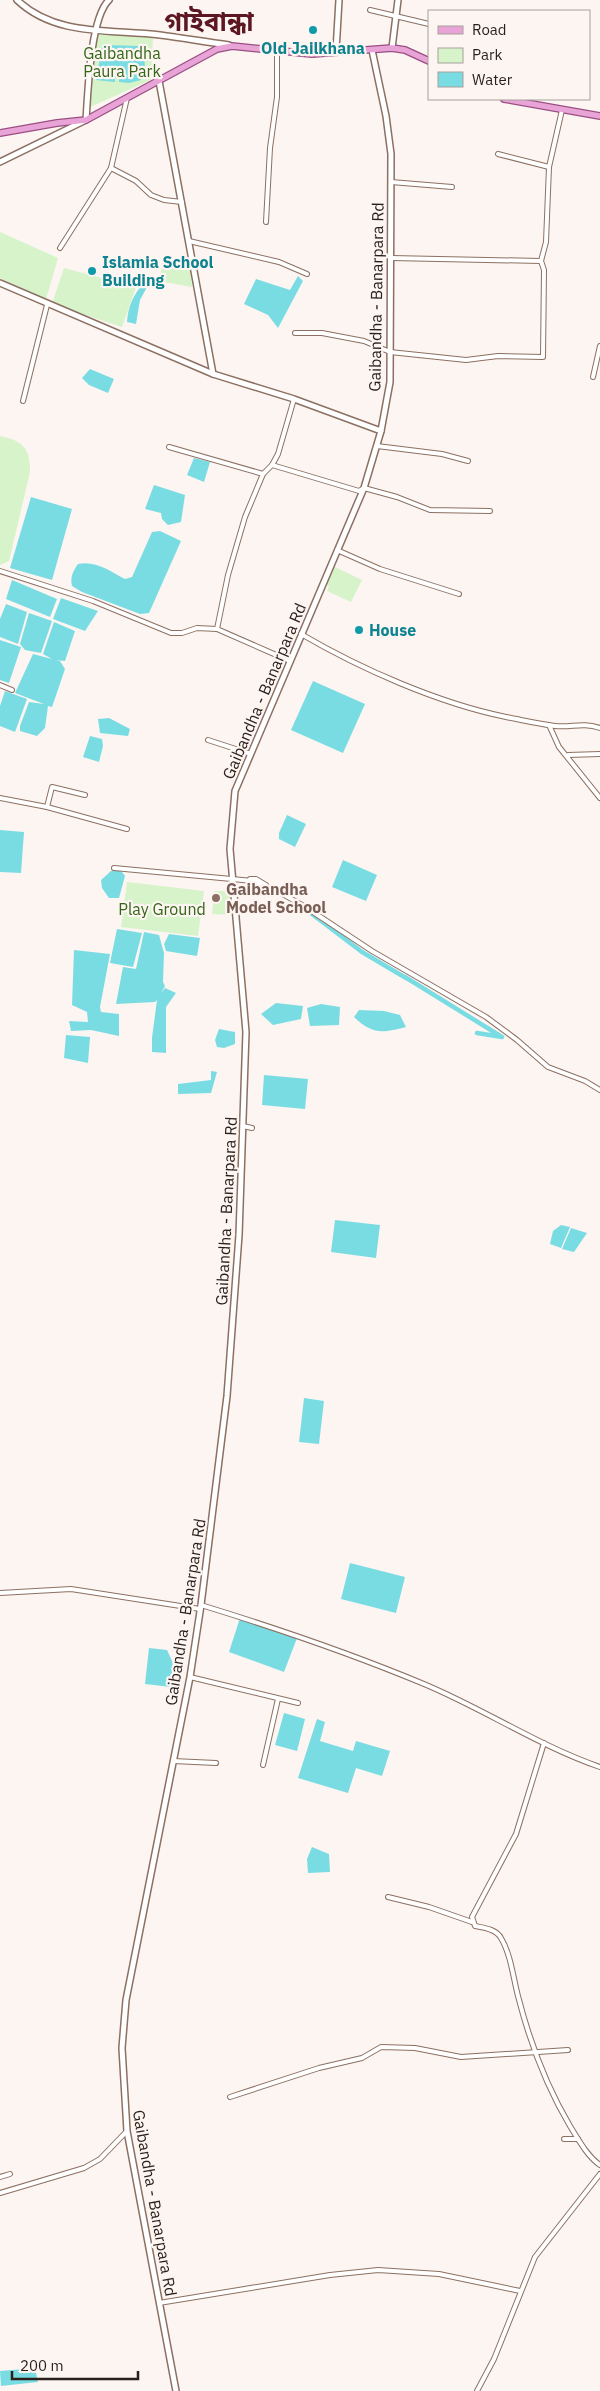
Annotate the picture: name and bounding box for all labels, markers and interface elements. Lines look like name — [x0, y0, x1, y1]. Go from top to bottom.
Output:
district label: গাইবান্ধা — [164, 4, 254, 38]
legend — [428, 10, 590, 100]
text: Road — [472, 20, 507, 39]
marker: Old Jailkhana — [307, 24, 319, 36]
place label: Old Jailkhana — [261, 38, 365, 58]
park label: Gaibandha Paura Park — [83, 43, 161, 81]
text: Park — [472, 45, 502, 64]
text: Water — [472, 70, 513, 89]
street label: Gaibandha - Banarpara Rd — [364, 202, 388, 392]
place label: Islamia School Building — [102, 252, 213, 290]
marker: Islamia School Building — [86, 265, 98, 277]
street label: Gaibandha - Banarpara Rd — [218, 600, 310, 782]
place label: House — [369, 620, 416, 640]
marker: House — [353, 624, 365, 636]
place label: Gaibandha Model School — [226, 879, 326, 917]
marker: Gaibandha Model School — [210, 892, 222, 904]
park label: Play Ground — [118, 899, 206, 919]
street label: Gaibandha - Banarpara Rd — [211, 1116, 241, 1306]
street label: Gaibandha - Banarpara Rd — [160, 1517, 210, 1707]
street label: Gaibandha - Banarpara Rd — [129, 2108, 181, 2298]
scale bar — [12, 2348, 139, 2380]
text: 200 m — [20, 2356, 64, 2375]

